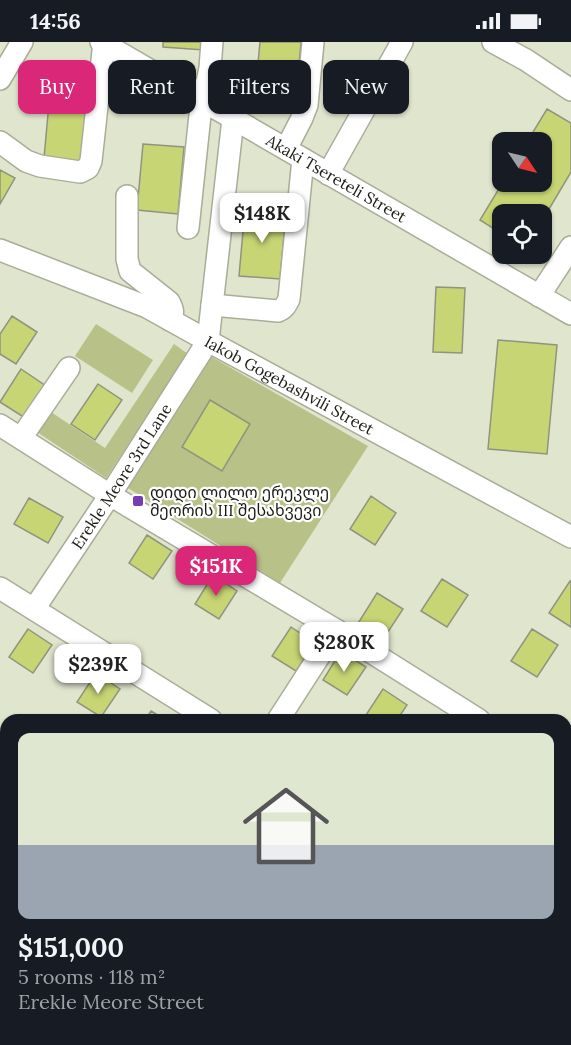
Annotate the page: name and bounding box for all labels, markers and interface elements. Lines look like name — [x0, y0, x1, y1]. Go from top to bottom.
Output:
text: 14:56 — [30, 7, 81, 35]
chip: Buy — [18, 60, 96, 114]
chip: Rent — [108, 60, 196, 114]
chip: Filters — [208, 60, 311, 114]
chip: New — [323, 60, 409, 114]
street label: Akaki Tsereteli Street — [262, 129, 411, 227]
north arrow — [492, 132, 552, 192]
map controls — [492, 132, 552, 264]
pin: $148K — [220, 193, 304, 244]
text: $148K — [234, 200, 290, 225]
button: locate — [492, 204, 552, 264]
street label: Iakob Gogebashvili Street — [201, 331, 378, 439]
street label: Erekle Meore 3rd Lane — [67, 399, 176, 553]
place label: დიდი ლილო ერეკლე მეორის III შესახვევი — [150, 482, 329, 520]
marker: დიდი ლილო ერეკლე მეორის III შესახვევი — [131, 494, 145, 508]
pin: $151K — [174, 546, 258, 597]
text: $151K — [189, 553, 243, 578]
pin: $280K — [302, 622, 386, 673]
text: $280K — [314, 629, 374, 654]
pin: $239K — [56, 644, 140, 695]
text: $239K — [68, 651, 128, 676]
icon: home — [232, 772, 340, 880]
text: $151,000 — [18, 931, 124, 964]
text: 5 rooms · 118 m² — [18, 964, 165, 989]
text: Erekle Meore Street — [18, 989, 204, 1014]

